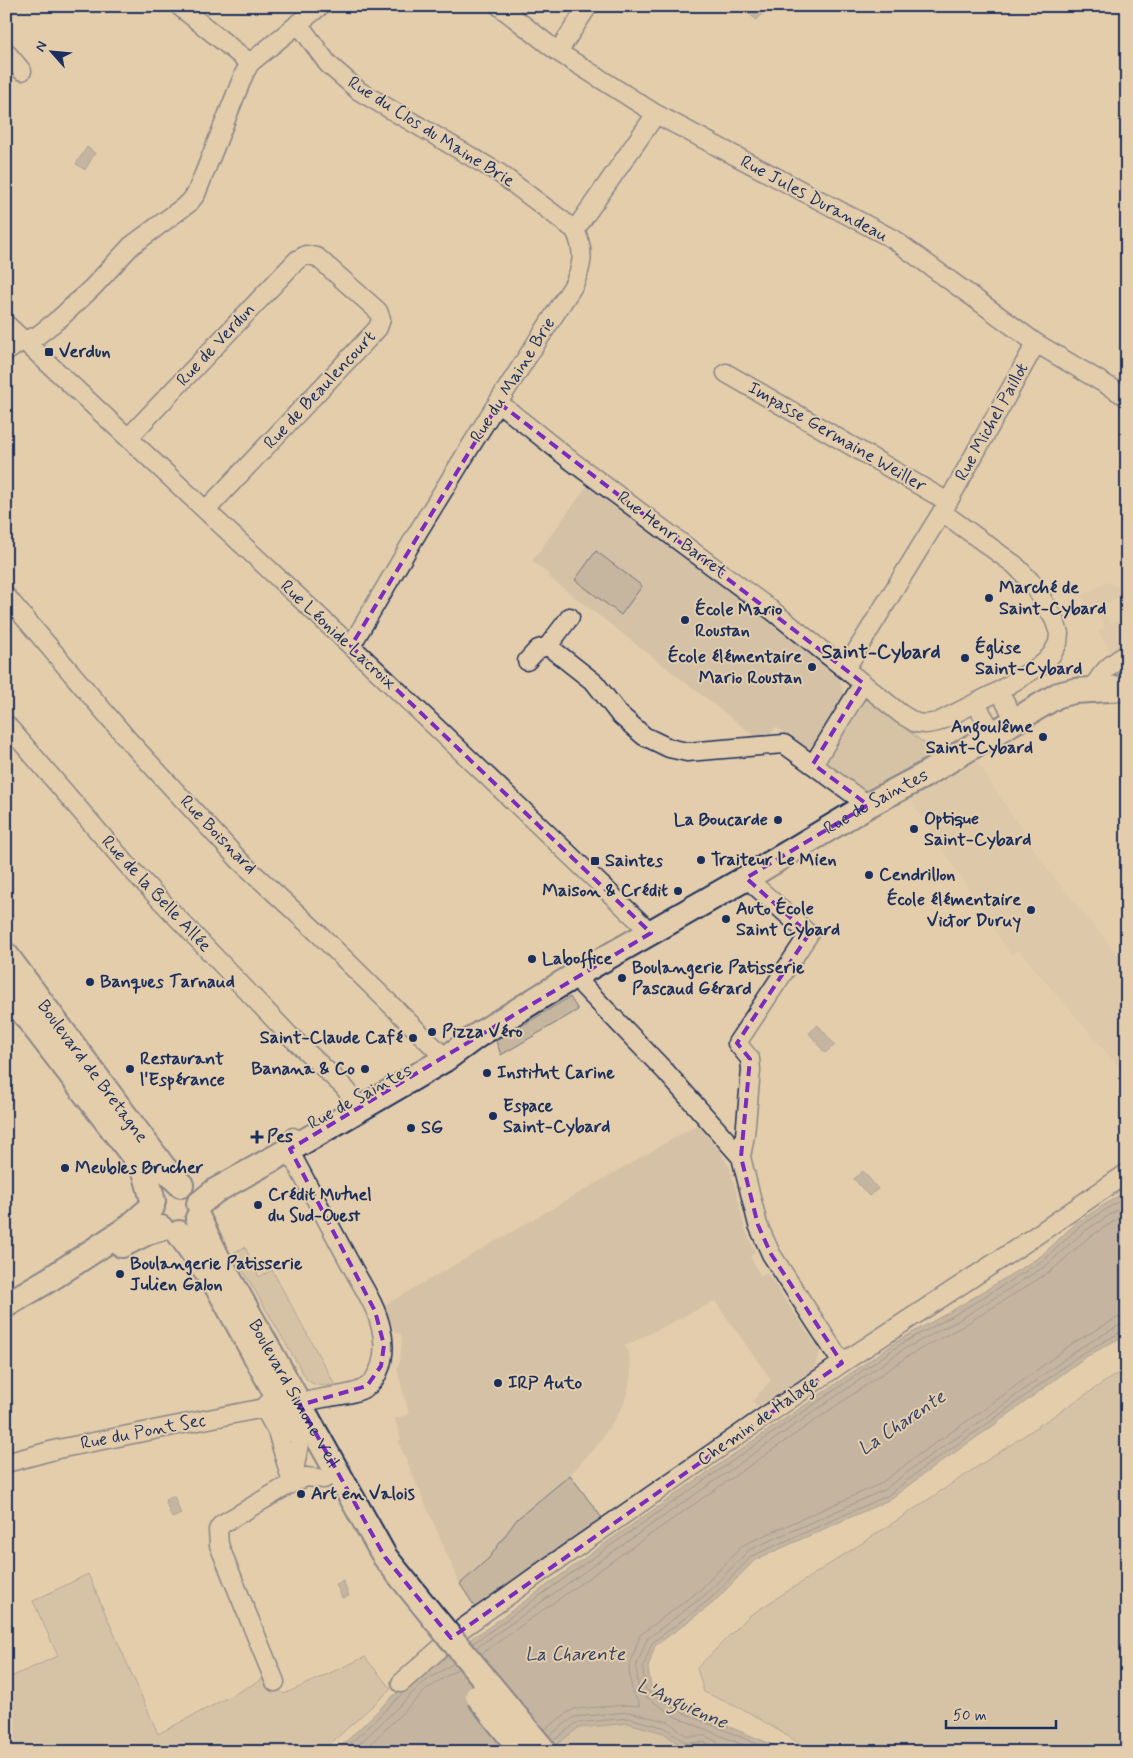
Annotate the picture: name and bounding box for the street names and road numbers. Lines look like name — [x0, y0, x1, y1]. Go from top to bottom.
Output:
street label: Rue du Clos du Maine Brie — [343, 71, 519, 193]
street label: Rue Jules Durandeau — [736, 150, 892, 248]
street label: Rue de Verdun — [171, 298, 261, 392]
street label: Rue du Maine Brie — [465, 313, 561, 447]
street label: Rue de Beaulencourt — [259, 325, 382, 455]
street label: Rue Michel Paillot — [950, 358, 1035, 485]
street label: Impasse Germaine Weiller — [743, 376, 931, 498]
street label: Rue Henri Barret — [612, 486, 732, 585]
street label: Rue Léonide Lacroix — [275, 575, 401, 695]
street label: Rue de Saintes — [819, 763, 933, 841]
street label: Rue Boisnard — [174, 790, 262, 880]
street label: Rue de la Belle Allée — [96, 830, 216, 958]
street label: Boulevard de Bretagne — [31, 995, 153, 1148]
street label: Rue de Saintes — [303, 1058, 417, 1136]
street label: Boulevard Simone Veil — [242, 1315, 345, 1472]
street label: Chemin de Halage — [693, 1370, 824, 1473]
street label: Rue du Pont Sec — [78, 1408, 208, 1456]

